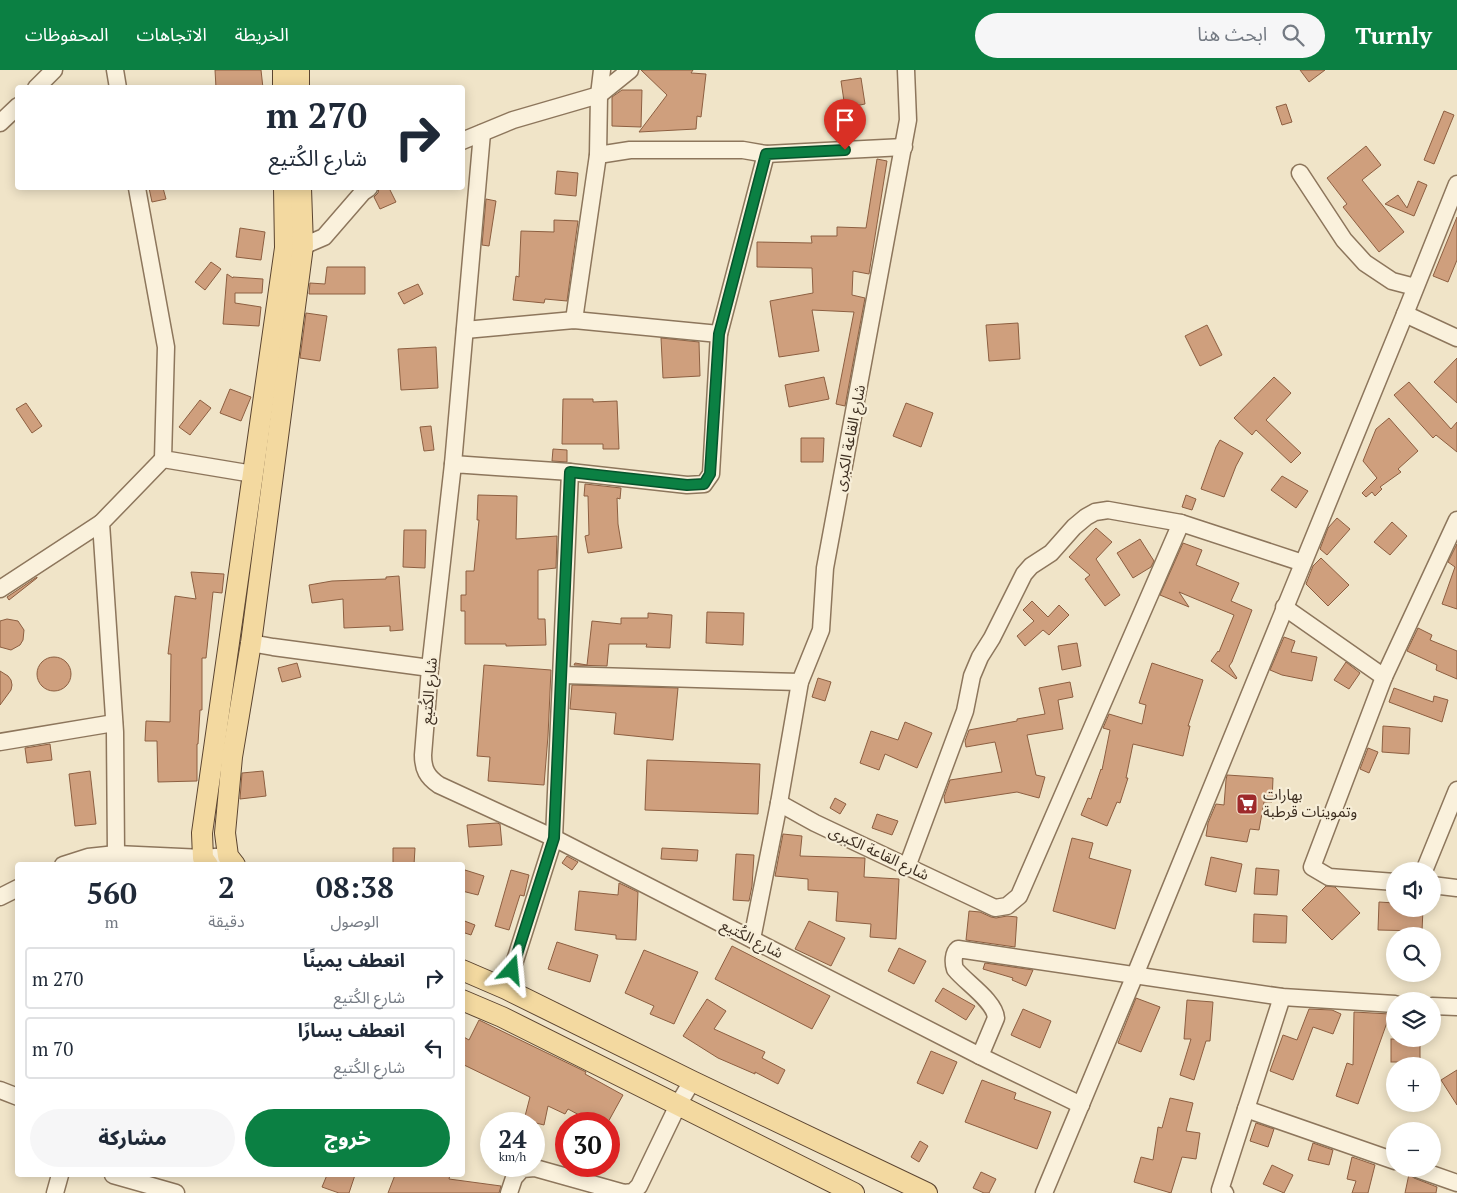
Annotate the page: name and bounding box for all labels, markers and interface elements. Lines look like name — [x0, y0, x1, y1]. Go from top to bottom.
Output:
search box — [975, 13, 1325, 58]
text: Turnly — [1355, 19, 1432, 51]
text: ابحث هنا — [1197, 21, 1267, 46]
icon: search — [1279, 21, 1307, 49]
text: المحفوظات — [25, 22, 109, 46]
text: الاتجاهات — [137, 22, 207, 46]
text: الخريطة — [235, 22, 289, 46]
text: 270 m — [266, 92, 367, 138]
pin — [824, 99, 866, 150]
icon: right — [385, 105, 450, 170]
icon: arrive — [831, 106, 859, 134]
text: شارع الكُتيع — [269, 143, 367, 172]
street label: شارع القاعة الكبرى — [829, 383, 872, 493]
street label: شارع الكُتيع — [415, 656, 444, 725]
place label: بهارات وتموينات قرطبة — [1263, 784, 1357, 821]
supermarket icon: بهارات وتموينات قرطبة — [1235, 792, 1259, 816]
street label: شارع القاعة الكبرى — [825, 820, 933, 887]
map controls — [1386, 862, 1441, 1177]
button: sound — [1386, 862, 1441, 917]
text: 2 — [218, 867, 235, 907]
text: 08:38 — [316, 867, 394, 907]
text: 560 — [86, 873, 137, 913]
text: دقيقة — [208, 910, 245, 932]
text: الوصول — [330, 910, 379, 932]
text: m — [105, 911, 119, 933]
street label: شارع الكُتيع — [717, 914, 787, 965]
button: search — [1386, 927, 1441, 982]
position arrow — [485, 943, 537, 995]
text: انعطف يمينًا — [303, 947, 405, 972]
icon: right — [420, 964, 448, 992]
text: 270 m — [32, 966, 83, 991]
text: شارع الكُتيع — [333, 986, 405, 1008]
button: layers — [1386, 992, 1441, 1047]
text: انعطف يسارًا — [298, 1017, 405, 1042]
icon: left — [420, 1034, 448, 1062]
text: 70 m — [32, 1036, 73, 1061]
text: شارع الكُتيع — [333, 1056, 405, 1078]
button: + — [1386, 1057, 1441, 1112]
button: مشاركة — [30, 1109, 235, 1167]
button: خروج — [245, 1109, 450, 1167]
speed limit sign: 30 — [555, 1112, 620, 1177]
text: 24 — [498, 1122, 527, 1155]
button: − — [1386, 1122, 1441, 1177]
text: km/h — [499, 1149, 526, 1164]

